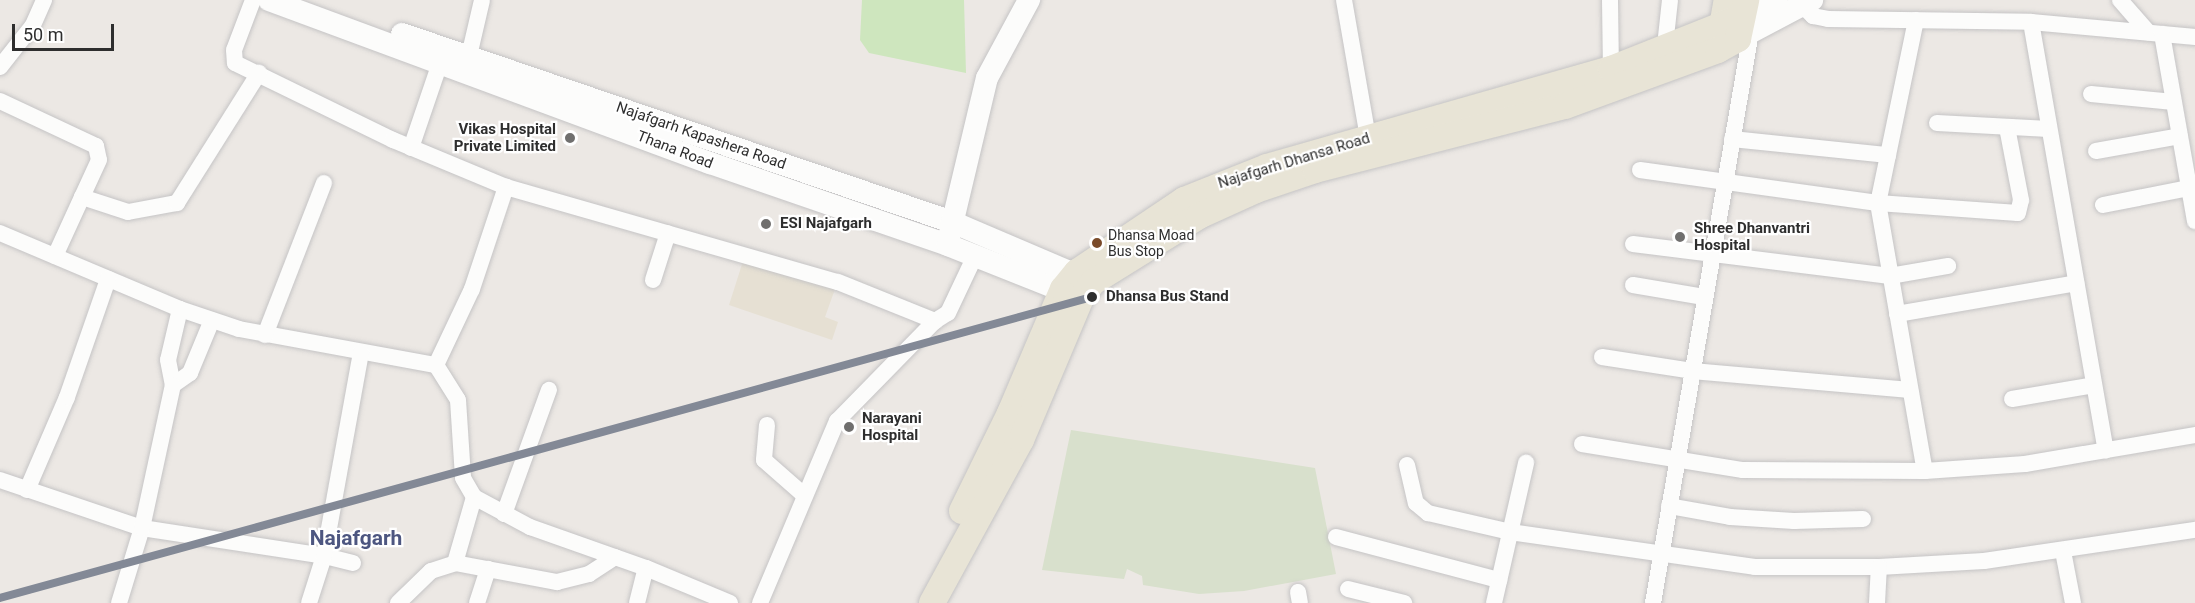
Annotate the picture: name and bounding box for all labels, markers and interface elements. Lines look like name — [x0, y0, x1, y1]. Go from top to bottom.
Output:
scale bar — [15, 12, 117, 50]
text: 50 m — [23, 24, 63, 45]
street label: Najafgarh Kapashera Road — [614, 98, 788, 174]
place label: Vikas Hospital Private Limited — [454, 120, 556, 155]
street label: Thana Road — [634, 127, 716, 173]
marker: Vikas Hospital Private Limited — [561, 129, 579, 147]
street label: Najafgarh Dhansa Road — [1216, 129, 1372, 193]
marker: ESI Najafgarh — [757, 215, 775, 233]
place label: ESI Najafgarh — [780, 215, 872, 233]
place label: Shree Dhanvantri Hospital — [1694, 219, 1810, 254]
place label: Dhansa Moad Bus Stop — [1108, 227, 1194, 260]
marker: Shree Dhanvantri Hospital — [1671, 228, 1689, 246]
marker: Dhansa Moad Bus Stop — [1091, 237, 1103, 249]
marker: Dhansa Bus Stand — [1083, 288, 1101, 306]
place label: Dhansa Bus Stand — [1106, 288, 1229, 306]
place label: Narayani Hospital — [862, 409, 922, 444]
marker: Narayani Hospital — [840, 418, 858, 436]
district label: Najafgarh — [310, 525, 402, 551]

